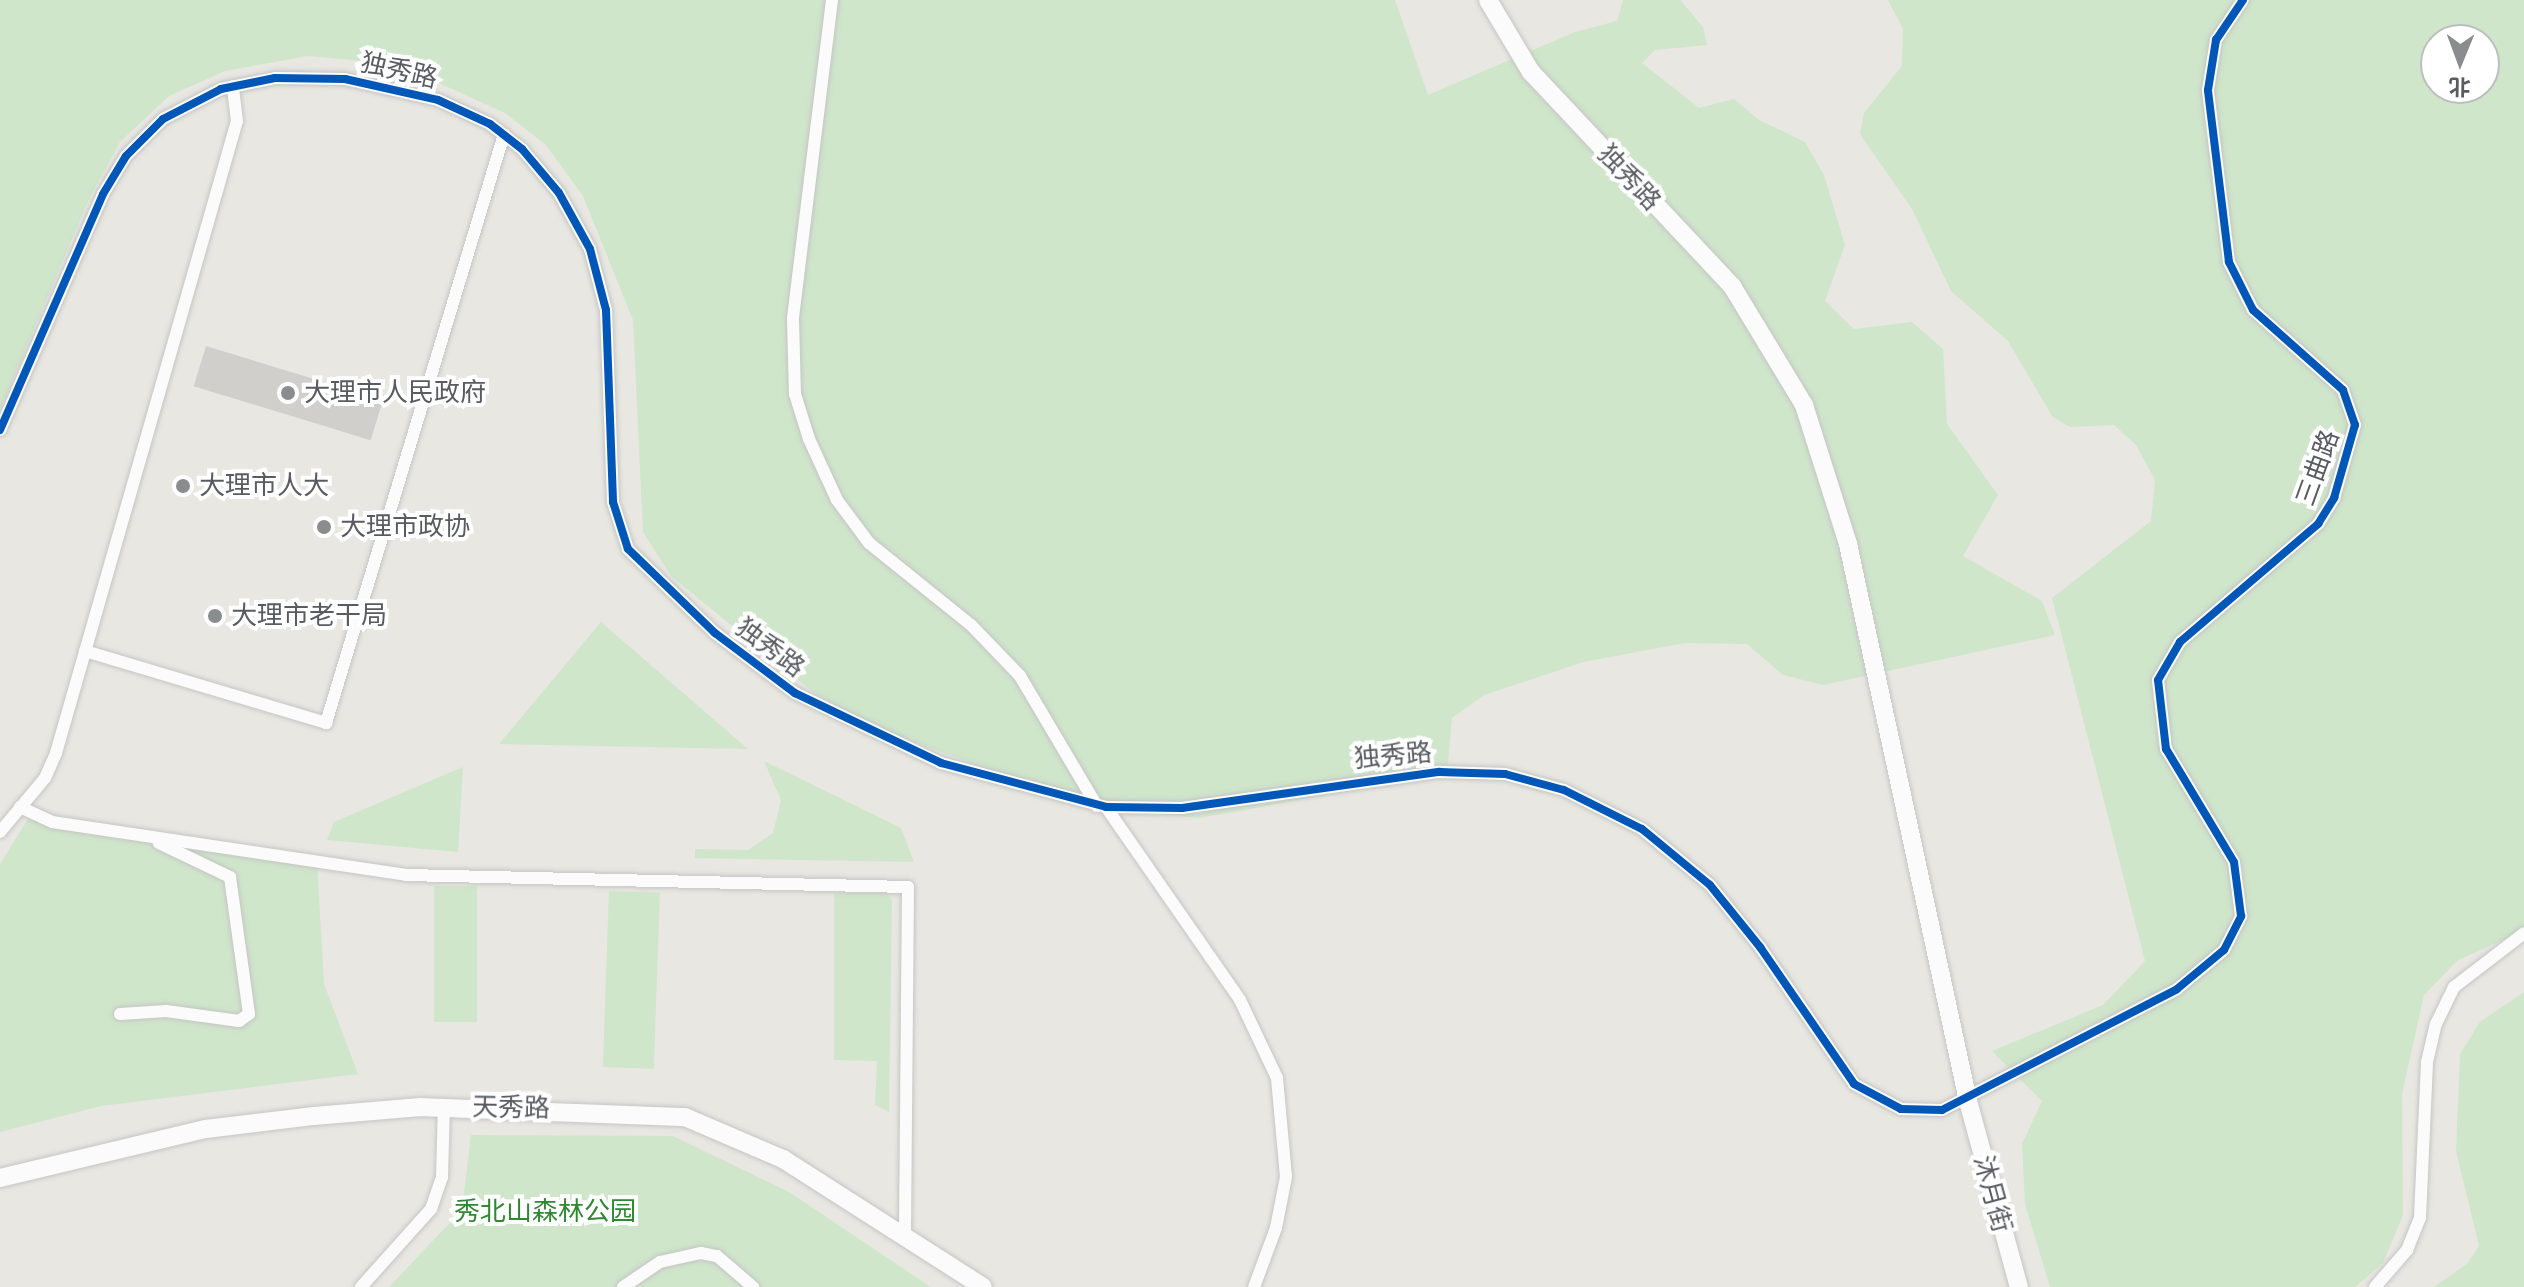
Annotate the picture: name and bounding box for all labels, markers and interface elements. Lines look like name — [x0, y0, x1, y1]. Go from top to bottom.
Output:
north arrow — [2420, 24, 2500, 104]
street label: 独秀路 — [357, 47, 441, 95]
text: 北 — [2448, 71, 2471, 102]
street label: 独秀路 — [1591, 139, 1667, 217]
place label: 大理市人民政府 — [304, 377, 486, 409]
marker: 大理市人民政府 — [279, 384, 297, 402]
street label: 三曲路 — [2290, 426, 2346, 510]
place label: 大理市人大 — [199, 470, 329, 502]
marker: 大理市人大 — [174, 477, 192, 495]
place label: 大理市政协 — [340, 511, 470, 543]
marker: 大理市政协 — [315, 518, 333, 536]
place label: 大理市老干局 — [231, 600, 387, 632]
marker: 大理市老干局 — [206, 607, 224, 625]
street label: 独秀路 — [729, 612, 811, 684]
street label: 独秀路 — [1353, 737, 1433, 775]
street label: 天秀路 — [472, 1092, 550, 1124]
street label: 沐月街 — [1967, 1152, 2017, 1236]
park label: 秀北山森林公园 — [454, 1196, 636, 1228]

